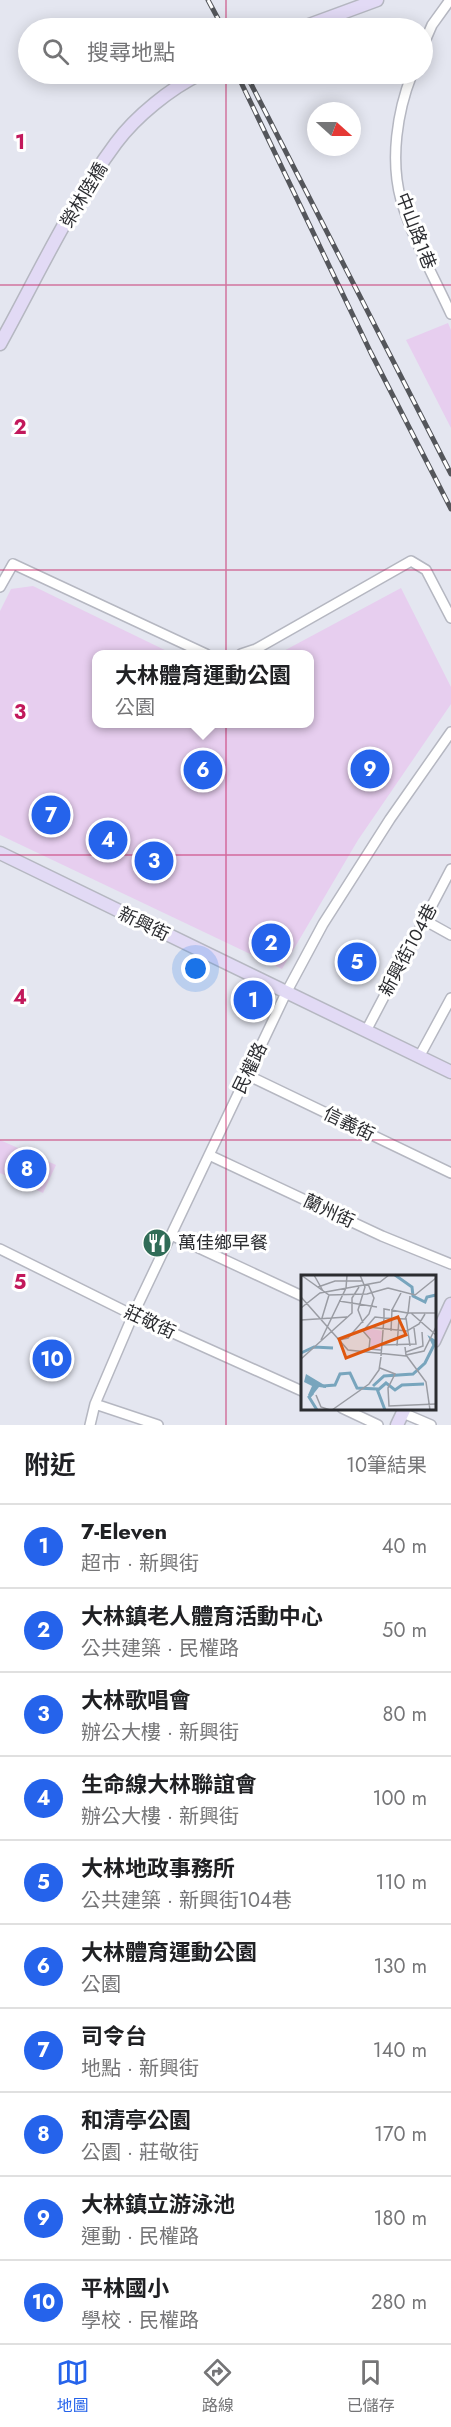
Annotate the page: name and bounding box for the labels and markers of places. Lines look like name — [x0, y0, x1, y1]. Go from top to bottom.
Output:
pin: 9 — [350, 746, 389, 792]
pin: 6 — [184, 748, 222, 792]
pin: 7 — [32, 792, 70, 838]
pin: 4 — [88, 818, 128, 862]
pin: 3 — [134, 838, 174, 884]
pin: 2 — [252, 920, 290, 966]
pin: 5 — [338, 940, 376, 984]
pin: 1 — [234, 978, 272, 1022]
pin: 8 — [8, 1146, 46, 1192]
restaurant icon: 萬佳鄉早餐 — [141, 1227, 173, 1259]
place label: 萬佳鄉早餐 — [178, 1230, 268, 1256]
pin: 10 — [32, 1336, 72, 1382]

